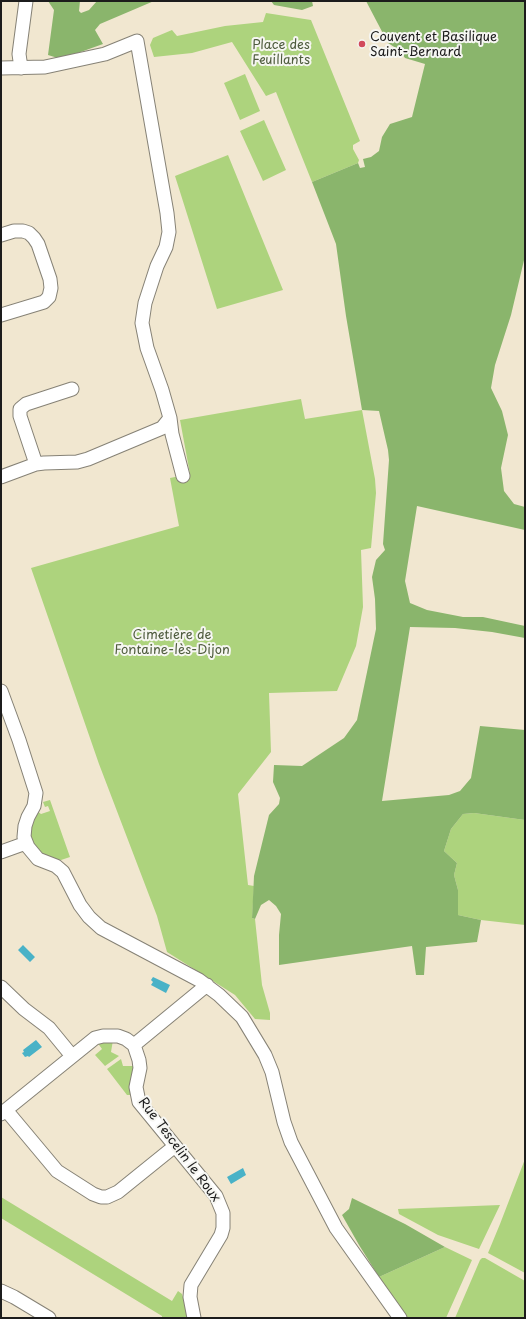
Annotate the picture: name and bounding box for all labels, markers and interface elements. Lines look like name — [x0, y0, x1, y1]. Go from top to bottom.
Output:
place label: Couvent et Basilique Saint-Bernard — [370, 29, 497, 60]
park label: Place des Feuillants — [252, 37, 310, 68]
marker: Couvent et Basilique Saint-Bernard — [357, 39, 367, 49]
park label: Cimetière de Fontaine-lès-Dijon — [114, 627, 230, 658]
street label: Rue Tescelin le Roux — [135, 1095, 223, 1205]

